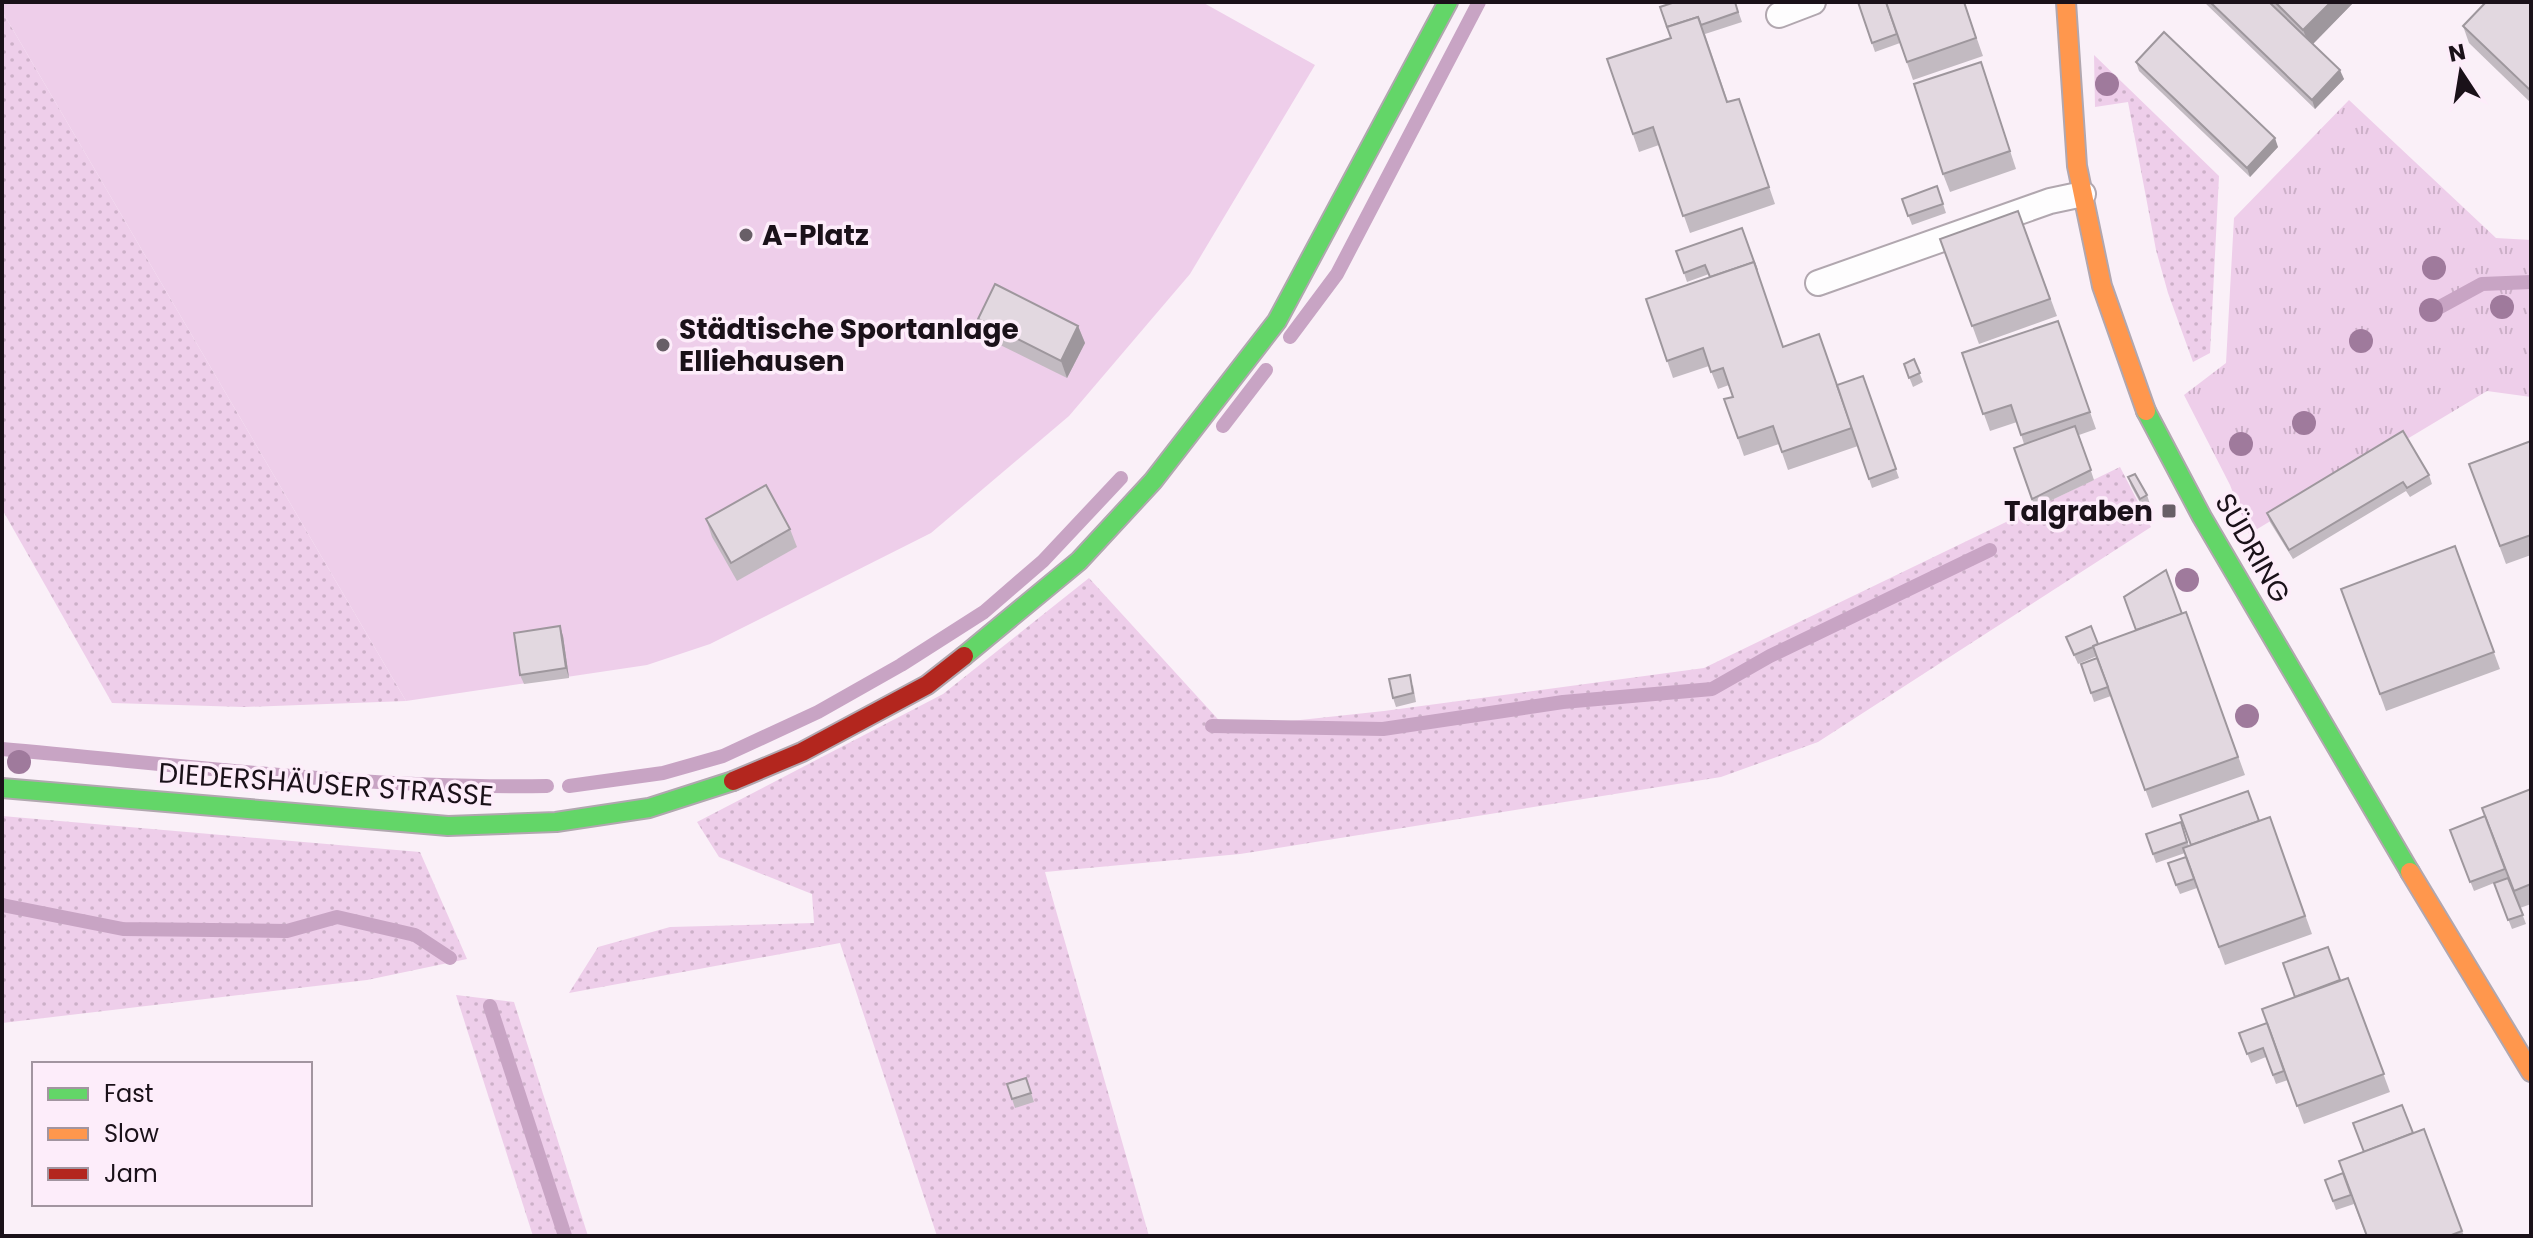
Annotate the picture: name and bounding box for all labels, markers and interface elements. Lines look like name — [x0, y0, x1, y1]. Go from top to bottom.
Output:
north arrow — [2421, 32, 2501, 112]
text: N — [2446, 36, 2468, 70]
place label: A-Platz — [762, 216, 869, 255]
marker: A-Platz — [737, 226, 755, 244]
place label: Städtische Sportanlage Elliehausen — [679, 310, 1019, 381]
marker: Städtische Sportanlage Elliehausen — [654, 336, 672, 354]
street label: SÜDRING — [2206, 486, 2300, 610]
place label: Talgraben — [2004, 492, 2153, 531]
marker: Talgraben — [2160, 502, 2178, 520]
street label: DIEDERSHÄUSER STRASSE — [157, 753, 495, 816]
legend — [32, 1062, 312, 1206]
text: Fast — [104, 1077, 154, 1110]
text: Slow — [104, 1117, 159, 1150]
text: Jam — [104, 1157, 158, 1190]

